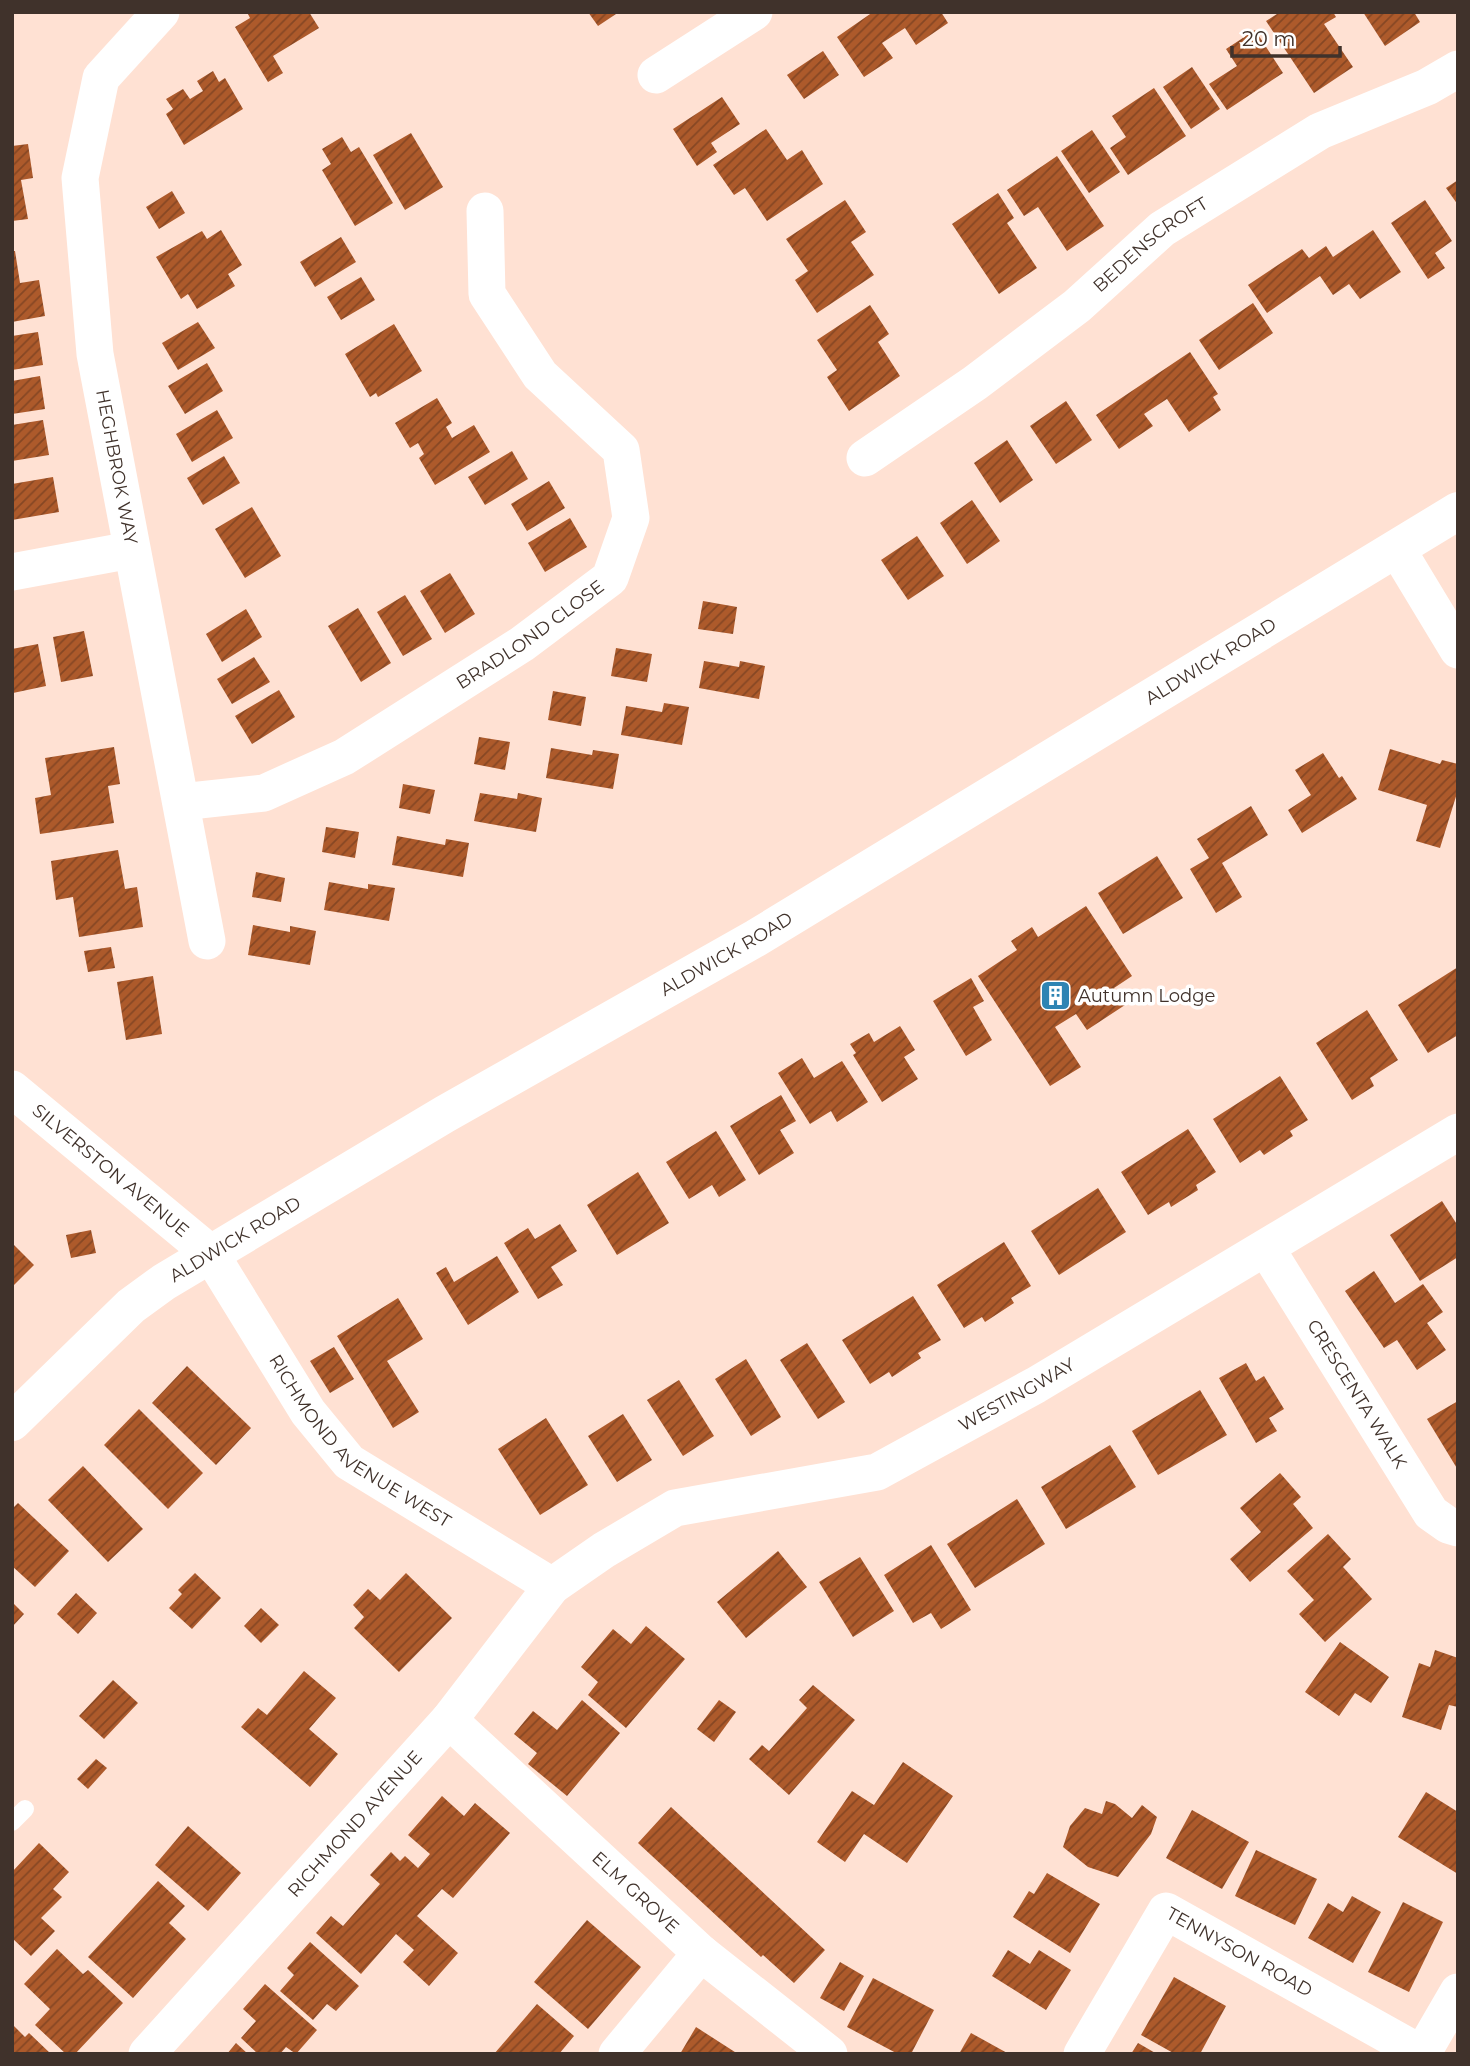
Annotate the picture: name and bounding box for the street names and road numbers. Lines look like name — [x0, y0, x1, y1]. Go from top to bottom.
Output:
street label: BEDENSCROFT — [1089, 192, 1212, 297]
street label: HEGHBROK WAY — [91, 388, 142, 547]
street label: BRADLOND CLOSE — [452, 575, 608, 694]
street label: ALDWICK ROAD — [1141, 613, 1280, 710]
street label: ALDWICK ROAD — [656, 907, 797, 1001]
street label: SILVERSTON AVENUE — [28, 1099, 193, 1242]
street label: ALDWICK ROAD — [166, 1192, 305, 1287]
street label: CRESCENTA WALK — [1302, 1315, 1412, 1473]
street label: RICHMOND AVENUE WEST — [264, 1350, 455, 1533]
street label: WESTINGWAY — [955, 1353, 1079, 1436]
street label: RICHMOND AVENUE — [283, 1746, 427, 1902]
street label: ELM GROVE — [587, 1847, 684, 1938]
street label: TENNYSON ROAD — [1163, 1902, 1316, 2002]

